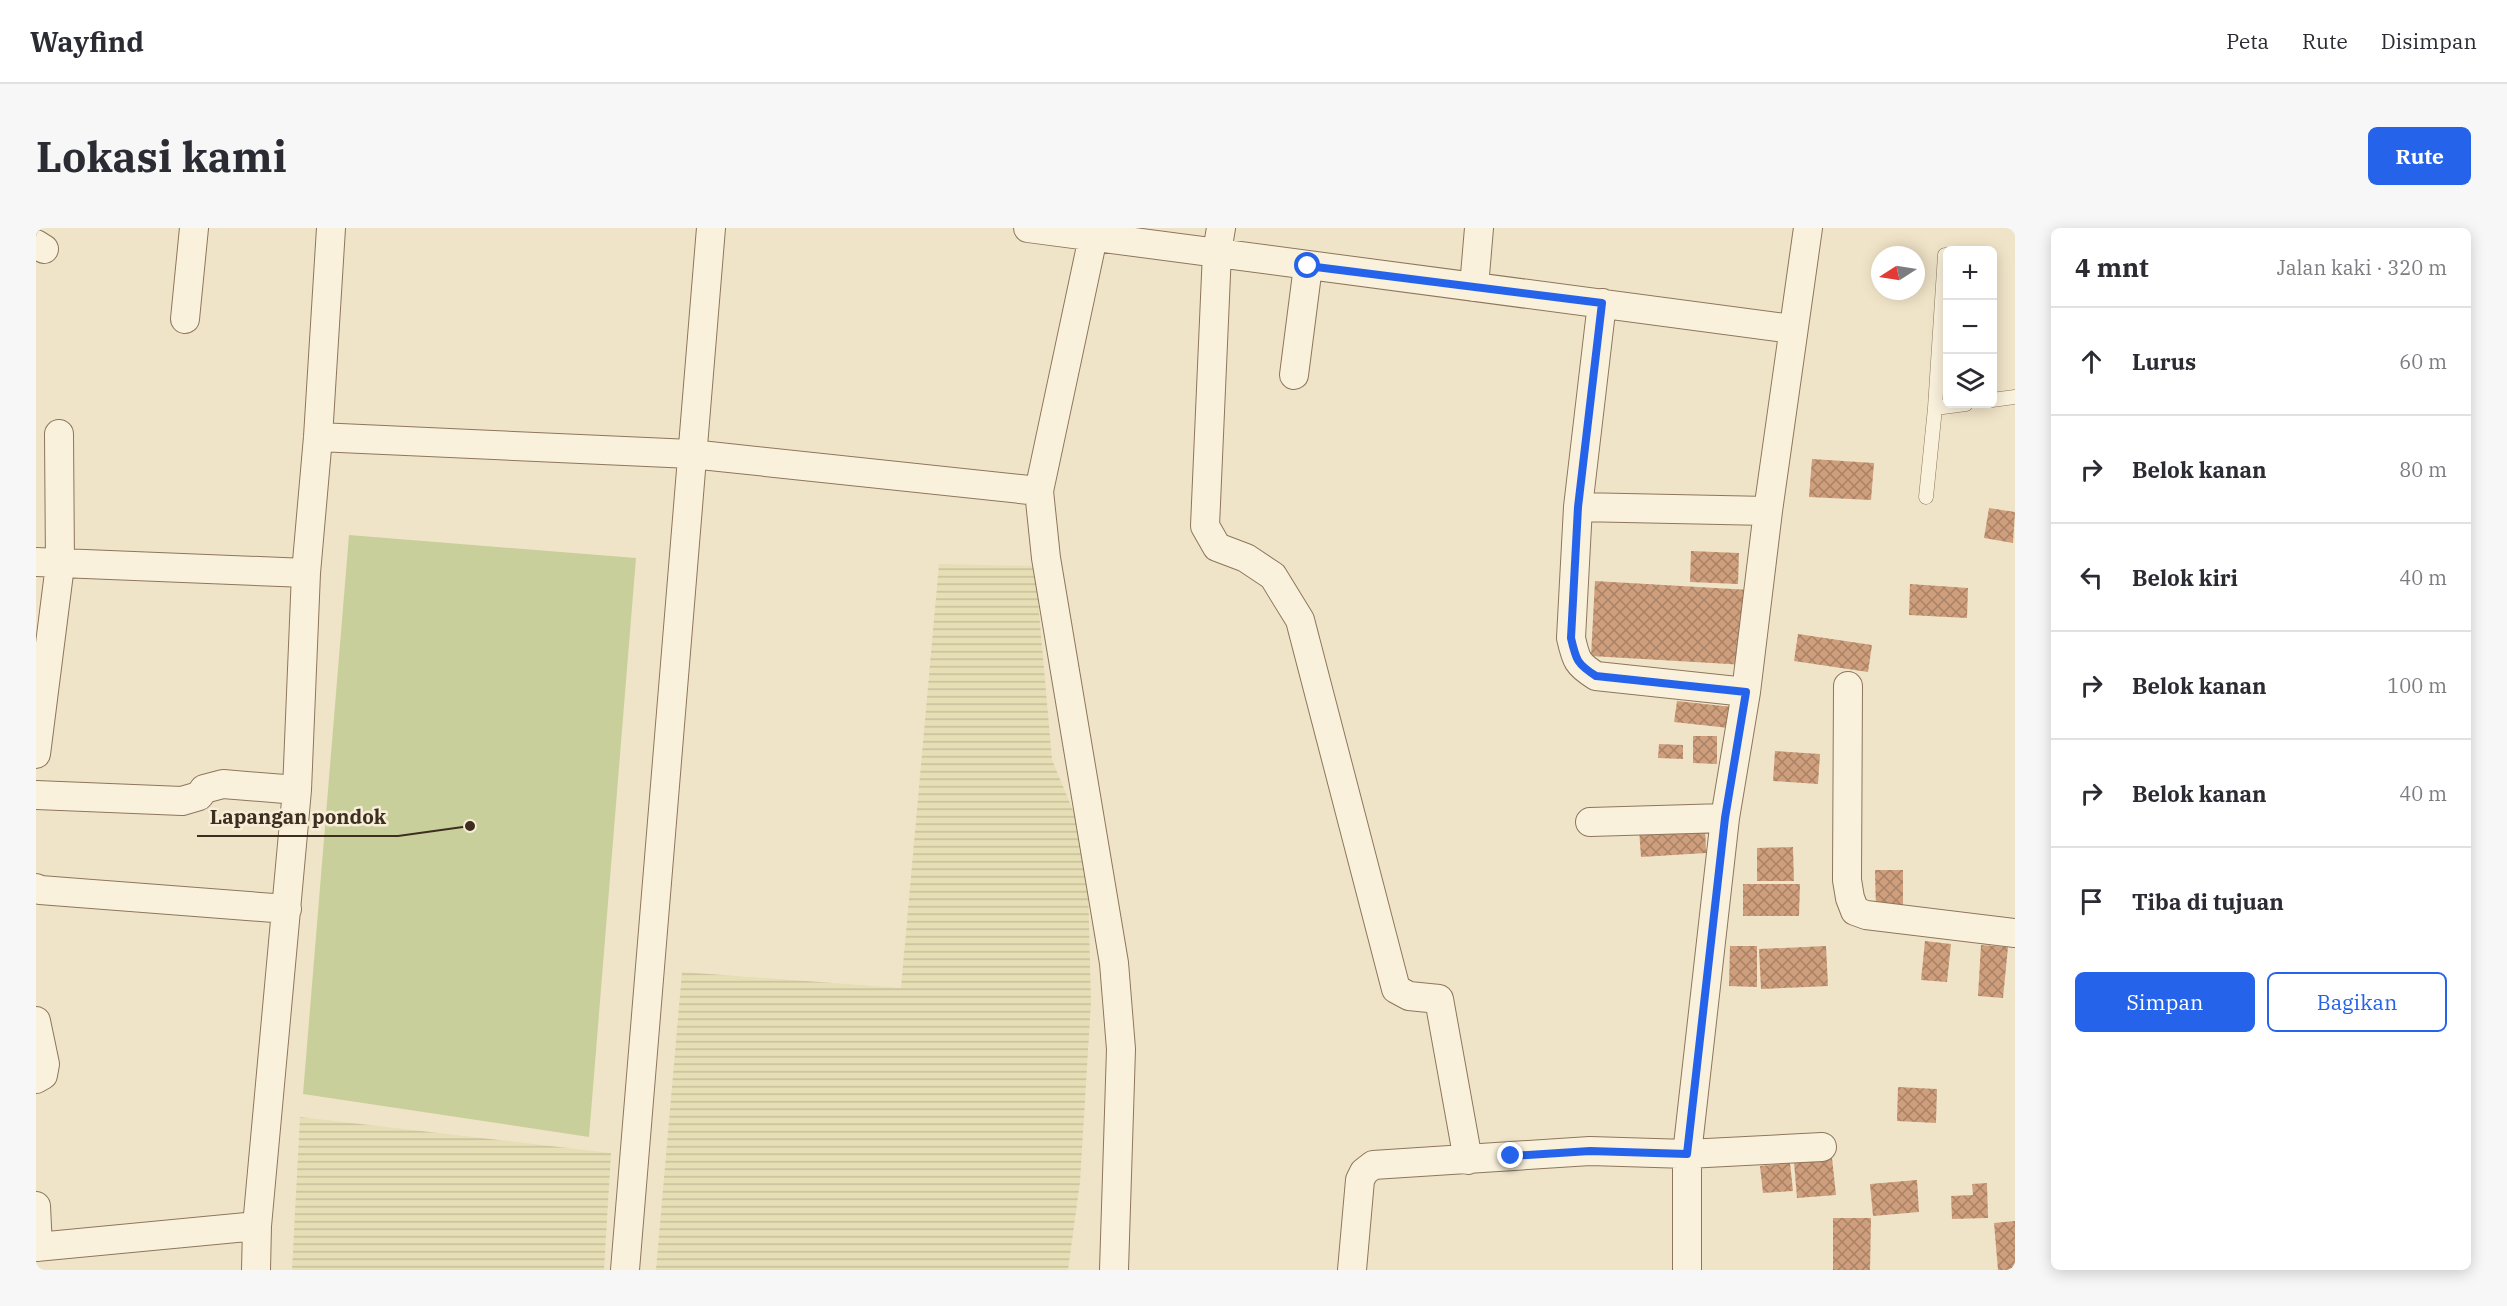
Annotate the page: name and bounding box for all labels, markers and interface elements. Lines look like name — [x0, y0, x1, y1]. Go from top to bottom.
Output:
text: Wayfind — [30, 23, 144, 60]
text: Peta — [2226, 27, 2269, 55]
text: Rute — [2302, 27, 2348, 55]
text: Disimpan — [2381, 27, 2477, 55]
button: Rute — [2368, 127, 2471, 185]
text: Lokasi kami — [36, 129, 287, 184]
north arrow — [1871, 246, 1925, 300]
map controls — [1943, 246, 1997, 408]
button: + — [1943, 246, 1997, 300]
text: 4 mnt — [2075, 250, 2149, 284]
route start — [1294, 252, 1320, 278]
text: Jalan kaki · 320 m — [2277, 254, 2447, 281]
button: − — [1943, 300, 1997, 354]
icon: ahead — [2075, 345, 2108, 378]
text: Lurus — [2132, 347, 2196, 376]
text: 60 m — [2399, 348, 2447, 375]
button: layers — [1943, 354, 1997, 408]
icon: right — [2075, 453, 2108, 486]
text: Belok kanan — [2132, 455, 2267, 484]
text: 80 m — [2399, 456, 2447, 483]
icon: left — [2075, 561, 2108, 594]
text: Belok kiri — [2132, 563, 2238, 592]
text: 40 m — [2399, 564, 2447, 591]
icon: right — [2075, 669, 2108, 702]
text: Belok kanan — [2132, 671, 2267, 700]
text: 100 m — [2387, 672, 2447, 699]
icon: right — [2075, 777, 2108, 810]
text: Belok kanan — [2132, 779, 2267, 808]
text: 40 m — [2399, 780, 2447, 807]
callout: Lapangan pondok — [197, 798, 398, 836]
text: Lapangan pondok — [210, 803, 387, 830]
icon: arrive — [2075, 885, 2108, 918]
text: Tiba di tujuan — [2132, 887, 2284, 916]
button: Simpan — [2075, 972, 2255, 1032]
button: Bagikan — [2267, 972, 2447, 1032]
route end — [1497, 1142, 1523, 1168]

